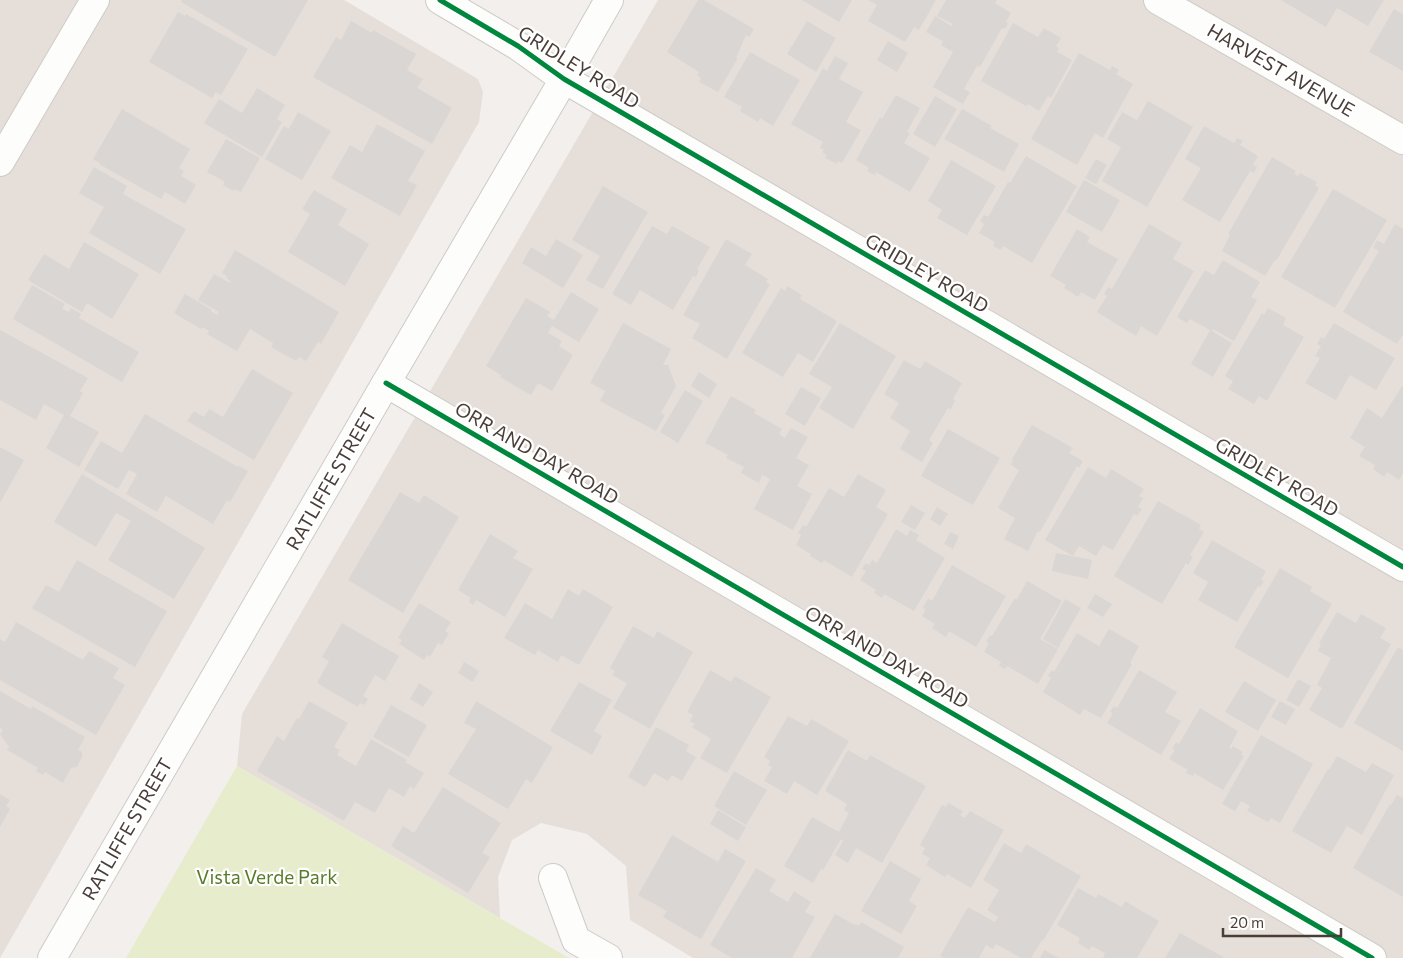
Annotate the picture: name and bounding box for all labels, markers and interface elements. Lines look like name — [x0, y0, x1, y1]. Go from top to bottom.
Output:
street label: HARVEST AVENUE — [1203, 18, 1359, 121]
street label: GRIDLEY ROAD — [514, 20, 644, 113]
street label: GRIDLEY ROAD — [861, 228, 993, 317]
street label: ORR AND DAY ROAD — [451, 396, 623, 509]
street label: RATLIFFE STREET — [281, 404, 380, 554]
street label: GRIDLEY ROAD — [1211, 432, 1343, 521]
street label: ORR AND DAY ROAD — [801, 600, 973, 713]
street label: RATLIFFE STREET — [77, 754, 176, 904]
park label: Vista Verde Park — [196, 865, 338, 888]
scale bar — [1223, 906, 1340, 938]
text: 20 m — [1230, 913, 1264, 931]

